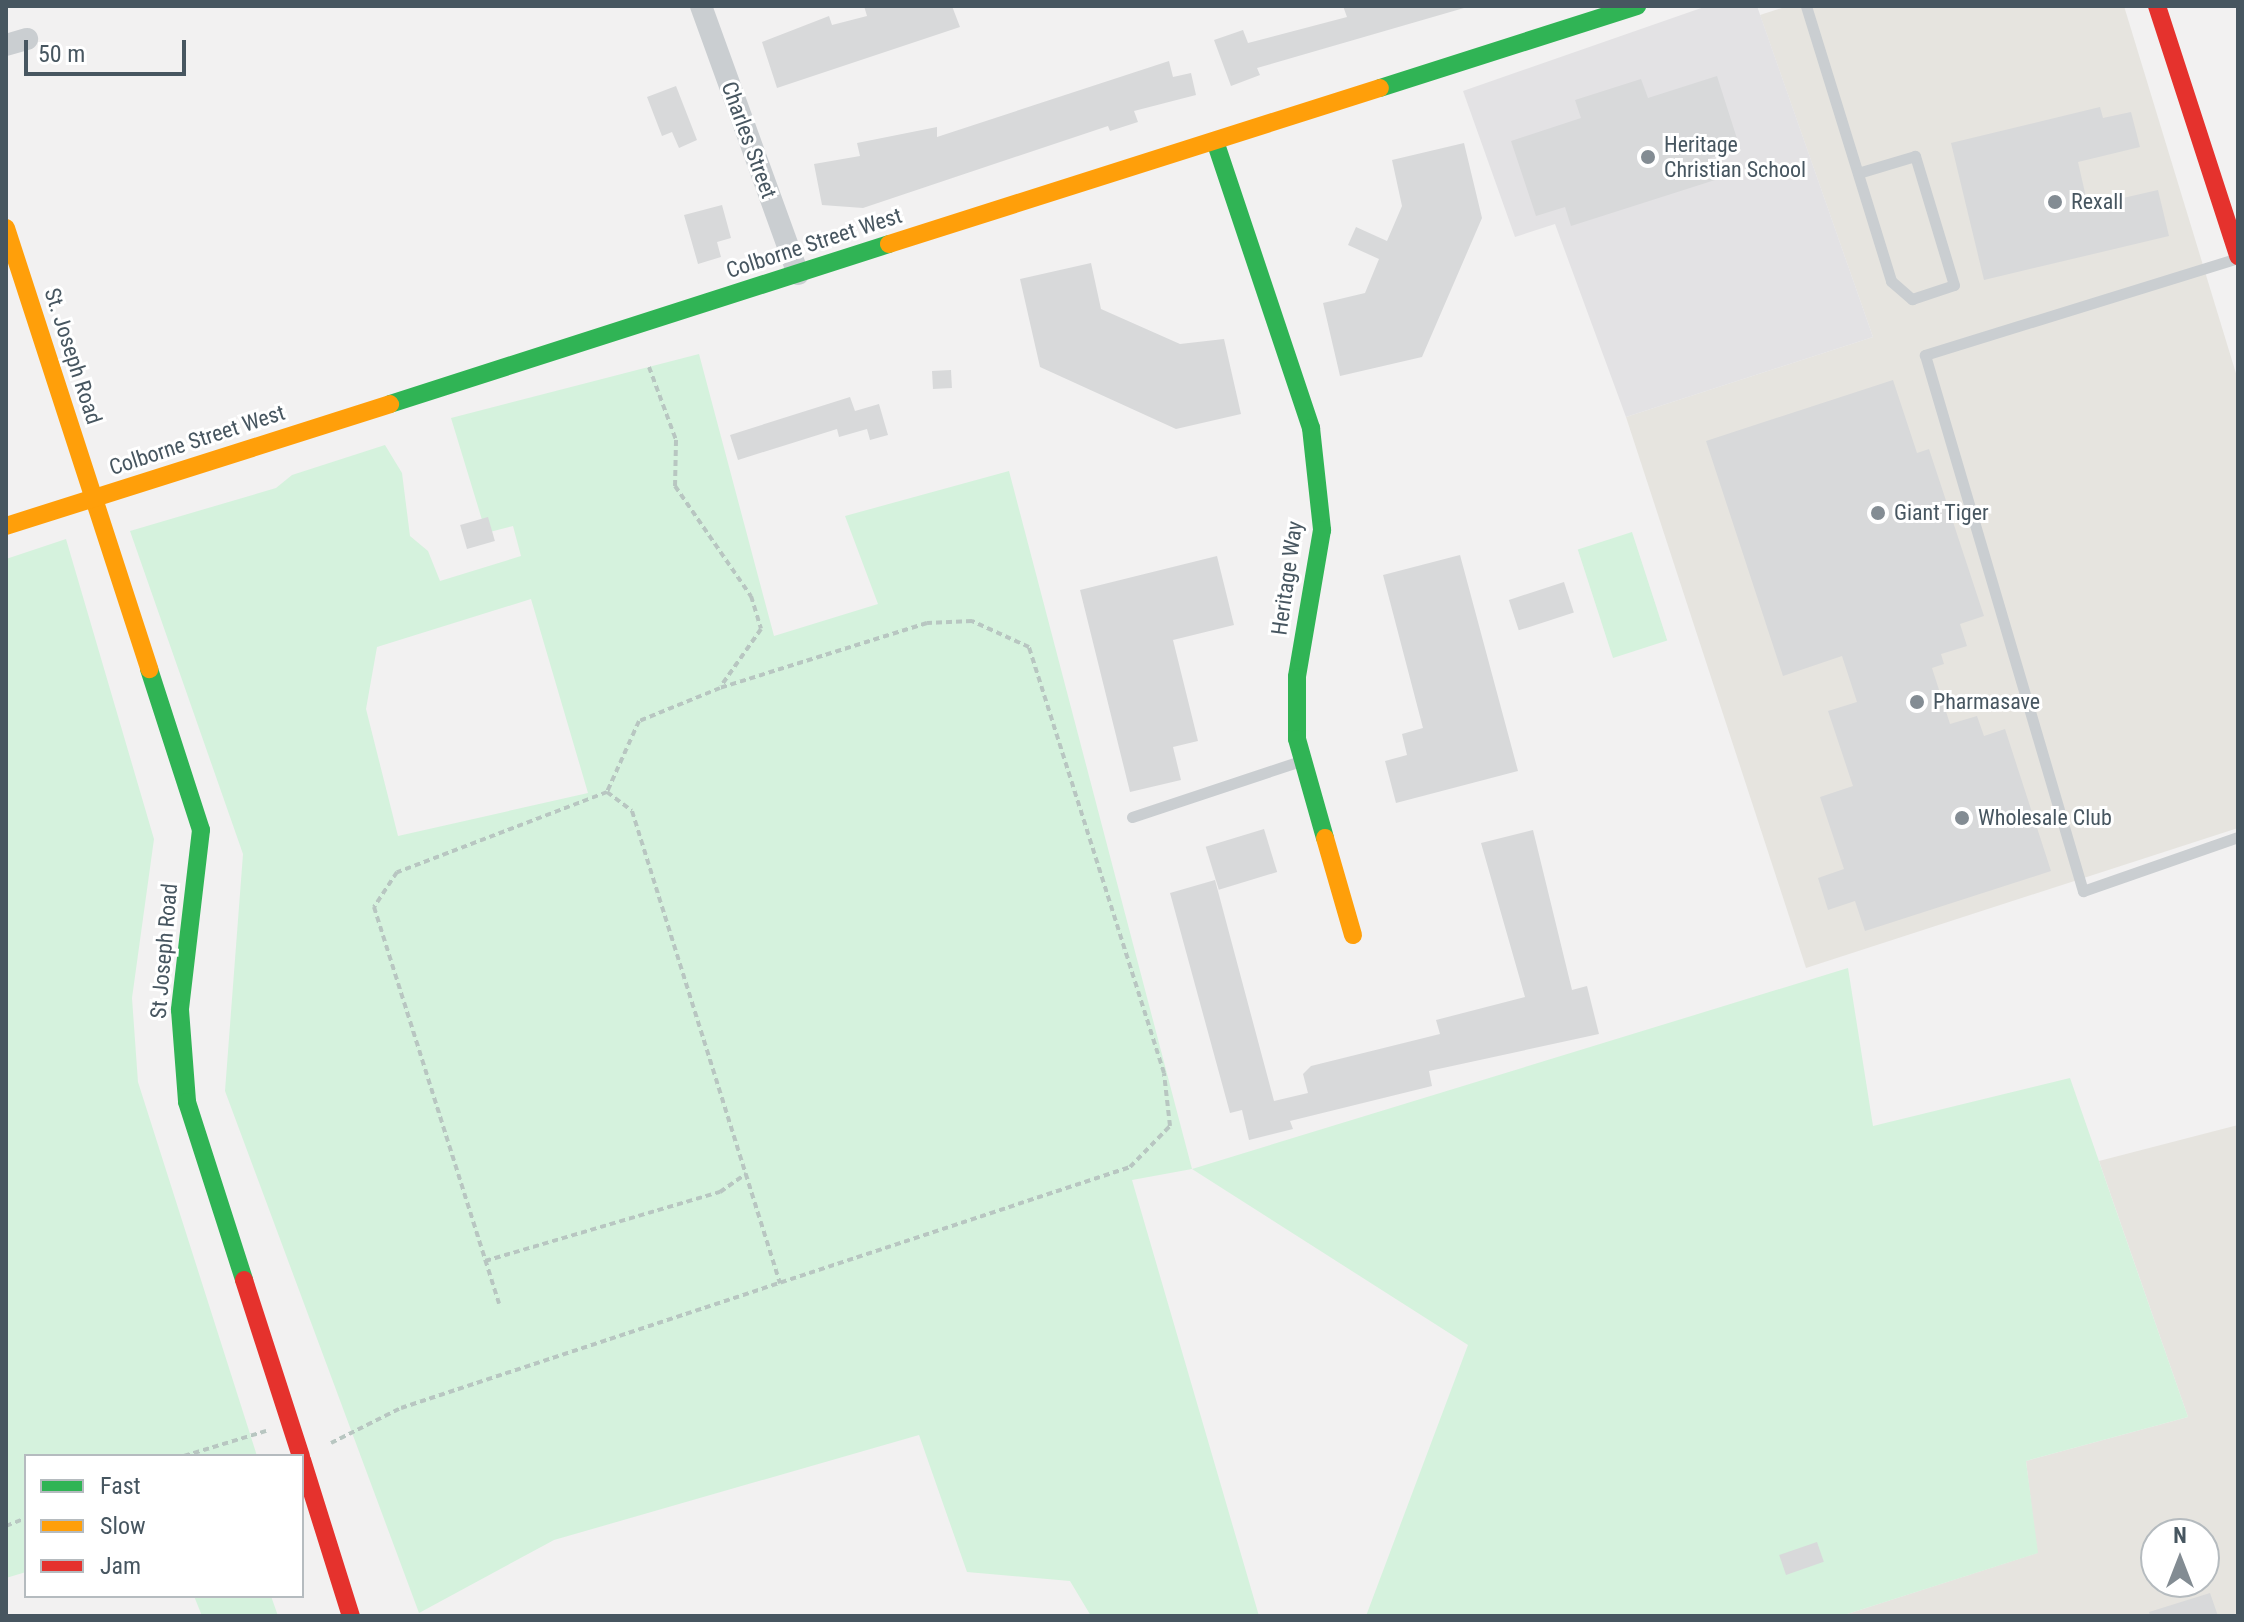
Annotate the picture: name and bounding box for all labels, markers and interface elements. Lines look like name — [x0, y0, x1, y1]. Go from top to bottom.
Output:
scale bar — [28, 24, 190, 74]
text: 50 m — [38, 40, 85, 68]
street label: Charles Street — [716, 78, 782, 202]
place label: Heritage Christian School — [1664, 131, 1806, 182]
marker: Heritage Christian School — [1639, 148, 1657, 166]
place label: Rexall — [2071, 189, 2123, 215]
marker: Rexall — [2046, 193, 2064, 211]
street label: Colborne Street West — [723, 202, 905, 284]
street label: St. Joseph Road — [39, 285, 107, 427]
street label: Colborne Street West — [106, 399, 288, 481]
place label: Giant Tiger — [1894, 500, 1989, 526]
marker: Giant Tiger — [1869, 504, 1887, 522]
street label: Heritage Way — [1266, 519, 1308, 637]
place label: Pharmasave — [1933, 689, 2040, 715]
marker: Pharmasave — [1908, 693, 1926, 711]
place label: Wholesale Club — [1978, 805, 2112, 831]
marker: Wholesale Club — [1953, 809, 1971, 827]
street label: St Joseph Road — [145, 882, 183, 1020]
legend — [24, 1454, 304, 1598]
text: Fast — [100, 1472, 141, 1500]
text: Slow — [100, 1512, 146, 1540]
north arrow — [2140, 1518, 2220, 1598]
text: N — [2173, 1523, 2187, 1548]
text: Jam — [100, 1552, 141, 1580]

